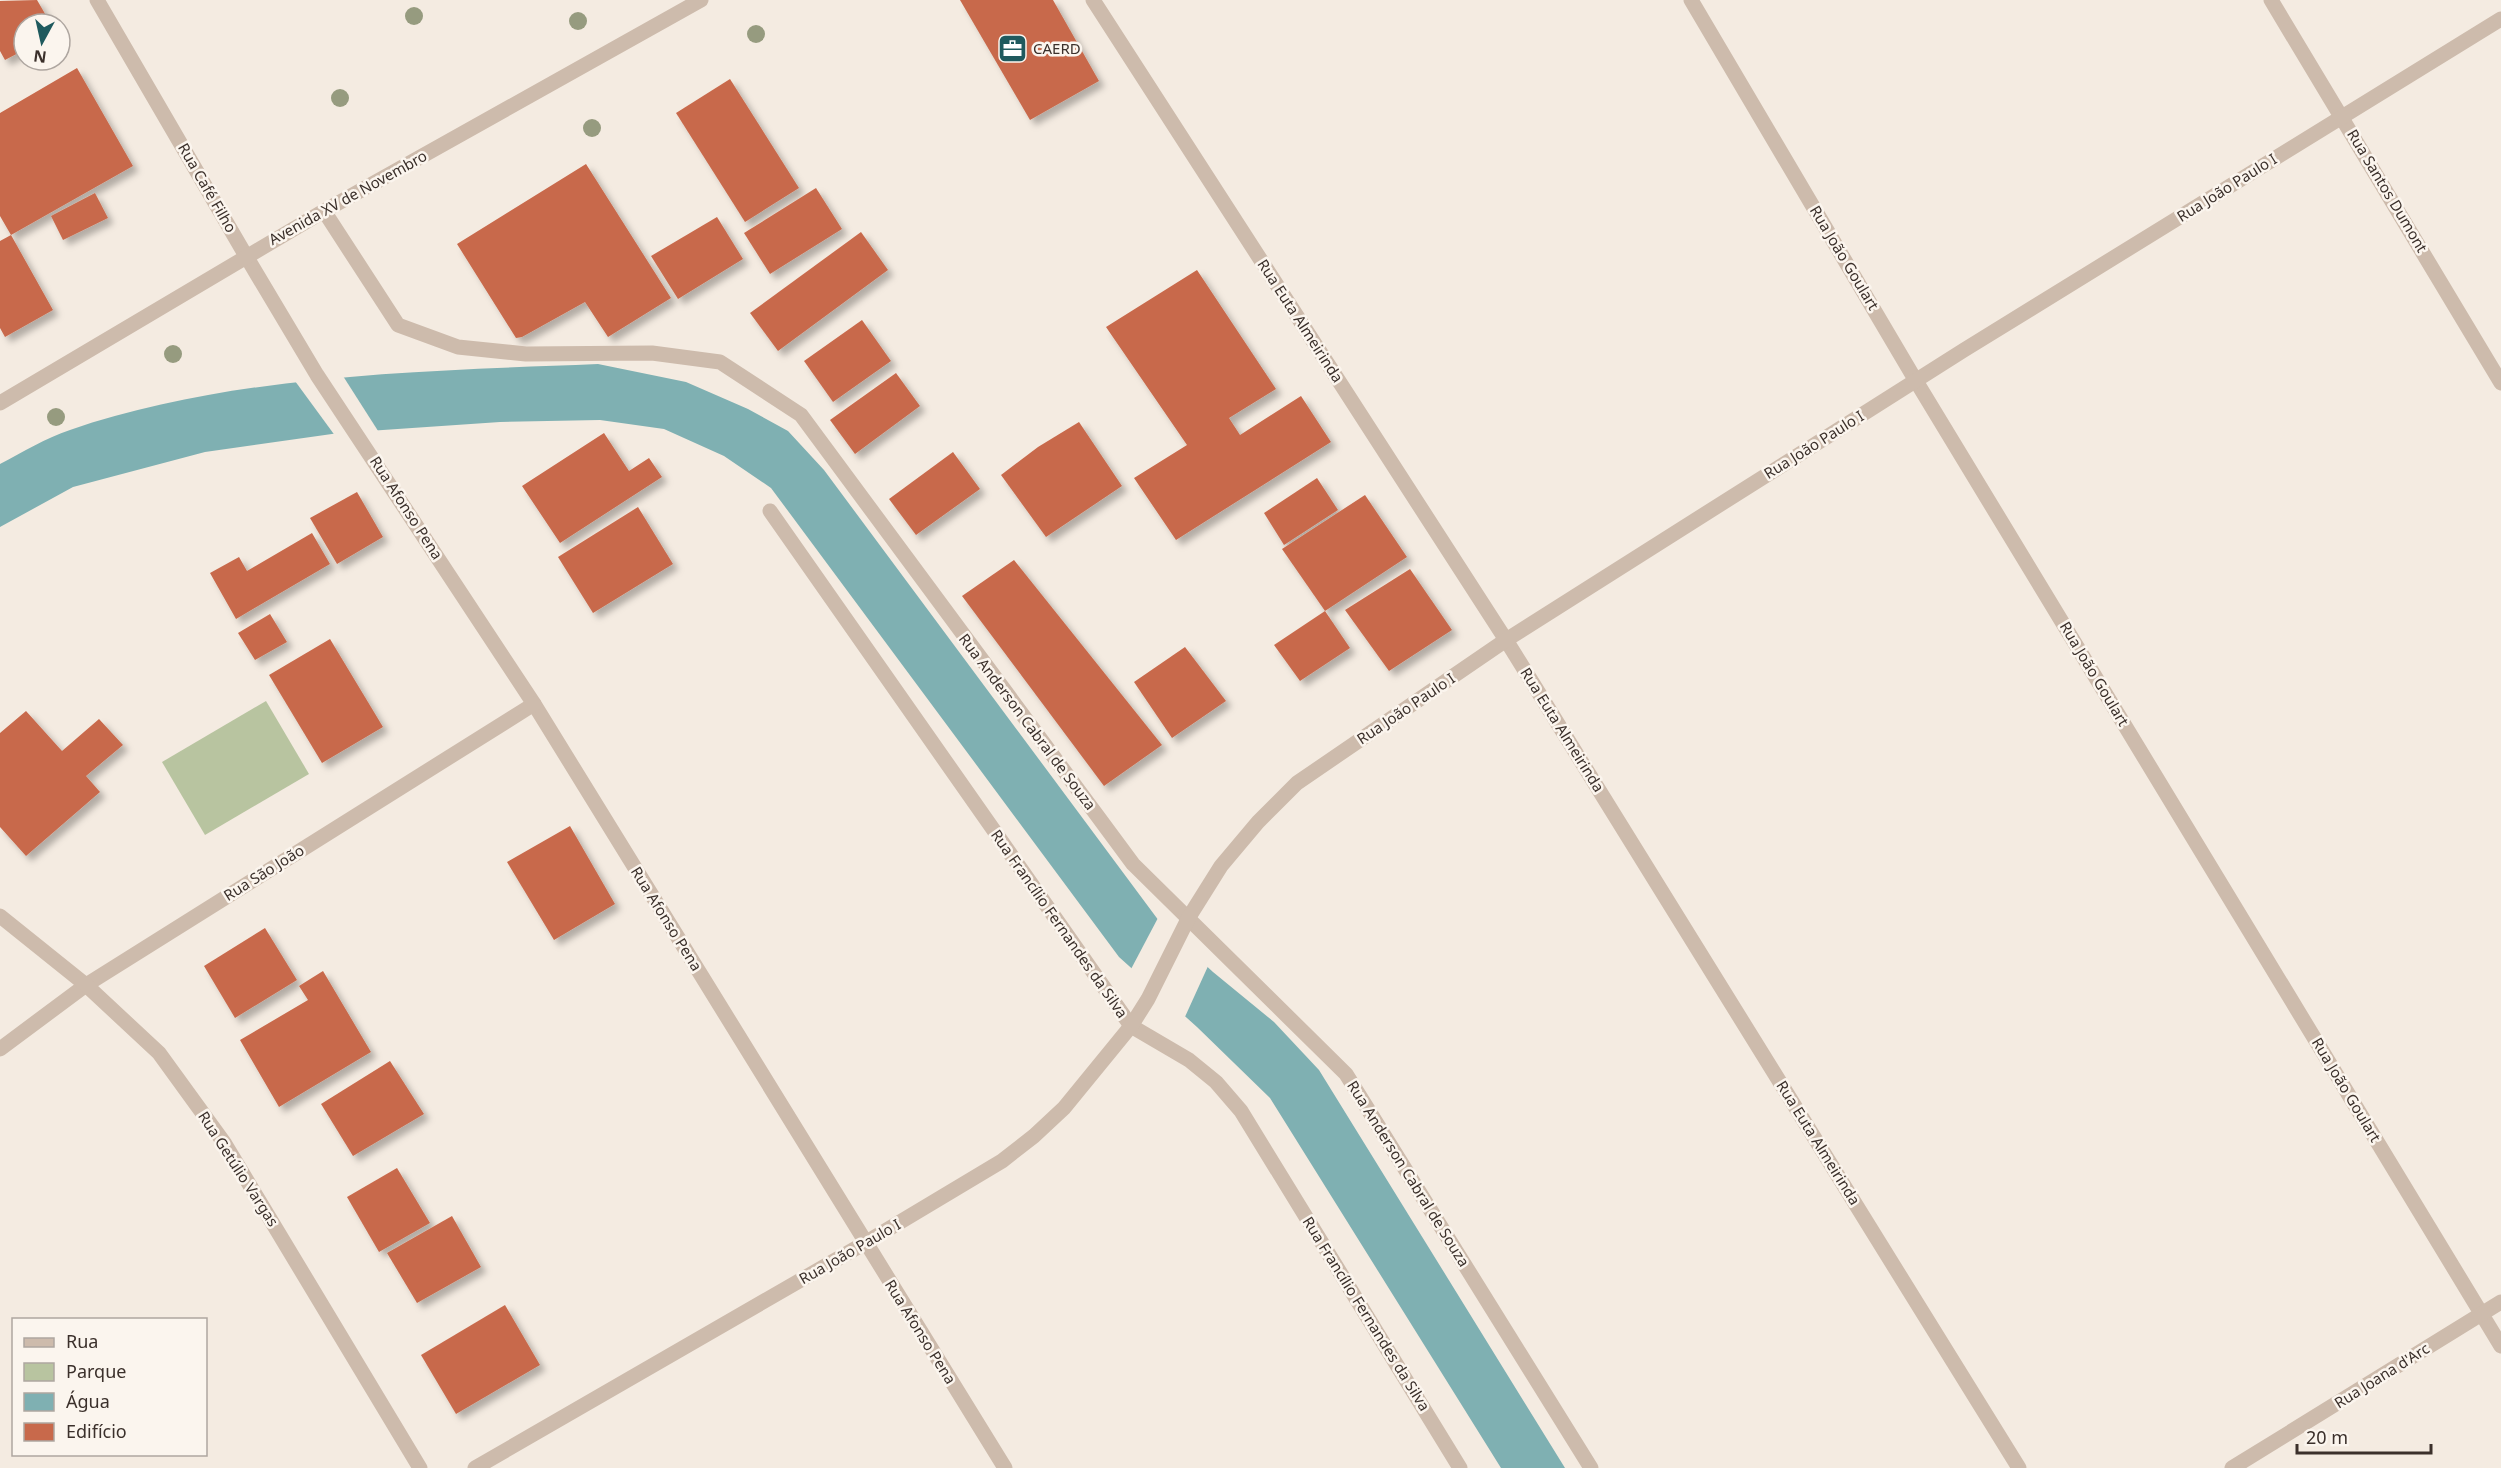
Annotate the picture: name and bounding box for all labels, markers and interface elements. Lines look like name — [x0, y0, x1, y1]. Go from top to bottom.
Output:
north arrow — [12, 12, 72, 72]
office icon: CAERD — [996, 33, 1028, 65]
place label: CAERD — [1033, 38, 1081, 58]
text: N — [32, 45, 48, 69]
street label: Rua Santos Dumont — [2343, 125, 2433, 256]
street label: Rua Café Filho — [174, 139, 242, 236]
street label: Avenida XV de Novembro — [265, 145, 430, 249]
street label: Rua João Paulo I — [2173, 148, 2280, 226]
street label: Rua João Goulart — [1806, 201, 1884, 314]
street label: Rua Euta Almeirinda — [1253, 255, 1348, 386]
street label: Rua João Paulo I — [1760, 405, 1867, 483]
street label: Rua Afonso Pena — [366, 452, 448, 563]
street label: Rua João Goulart — [2056, 617, 2134, 730]
street label: Rua Anderson Cabral de Souza — [955, 629, 1101, 814]
street label: Rua Euta Almeirinda — [1516, 664, 1609, 795]
street label: Rua João Paulo I — [1353, 668, 1458, 748]
street label: Rua Francílio Fernandes da Silva — [987, 825, 1133, 1022]
street label: Rua São João — [219, 840, 307, 905]
street label: Rua Afonso Pena — [627, 863, 707, 974]
street label: Rua João Goulart — [2308, 1033, 2386, 1146]
street label: Rua Anderson Cabral de Souza — [1343, 1077, 1475, 1270]
street label: Rua Euta Almeirinda — [1772, 1077, 1865, 1208]
street label: Rua Getúlio Vargas — [194, 1107, 284, 1230]
street label: Rua Francílio Fernandes da Silva — [1299, 1212, 1435, 1415]
street label: Rua João Paulo I — [795, 1214, 904, 1288]
street label: Rua Afonso Pena — [881, 1276, 961, 1387]
legend — [12, 1318, 207, 1456]
text: Rua — [66, 1329, 98, 1353]
street label: Rua Joana d'Arc — [2330, 1338, 2433, 1412]
text: Parque — [66, 1359, 126, 1383]
text: Água — [66, 1389, 110, 1413]
scale bar — [2297, 1417, 2430, 1455]
text: Edifício — [66, 1419, 127, 1443]
text: 20 m — [2306, 1425, 2348, 1449]

